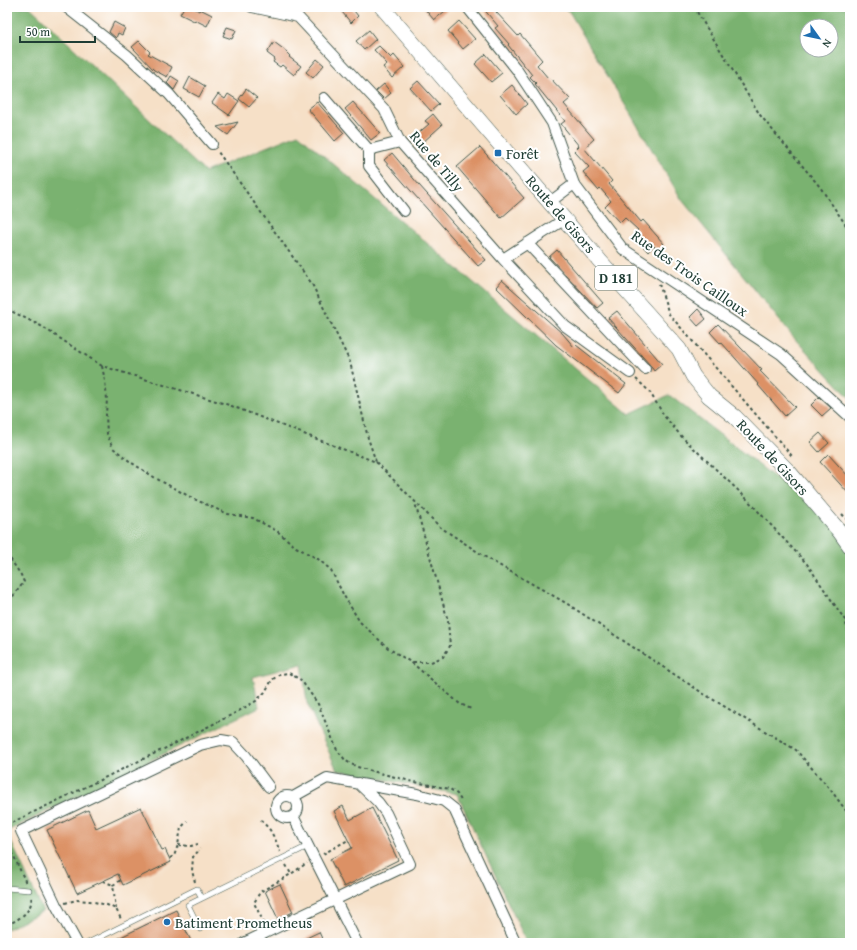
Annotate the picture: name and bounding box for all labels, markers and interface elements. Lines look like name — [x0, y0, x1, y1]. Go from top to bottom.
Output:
scale bar — [20, 18, 95, 44]
north arrow — [799, 18, 839, 58]
text: 50 m — [26, 23, 50, 40]
text: N — [818, 36, 836, 51]
street label: Rue de Tilly — [405, 126, 469, 196]
place label: Forêt — [506, 143, 540, 164]
marker: Forêt — [493, 148, 503, 158]
street label: Route de Gisors — [521, 170, 601, 258]
street label: Rue des Trois Cailloux — [627, 225, 753, 321]
road number: D 181 — [595, 266, 637, 290]
street label: Route de Gisors — [732, 414, 814, 500]
place label: Batiment Prometheus — [175, 912, 312, 933]
marker: Batiment Prometheus — [162, 917, 172, 927]

